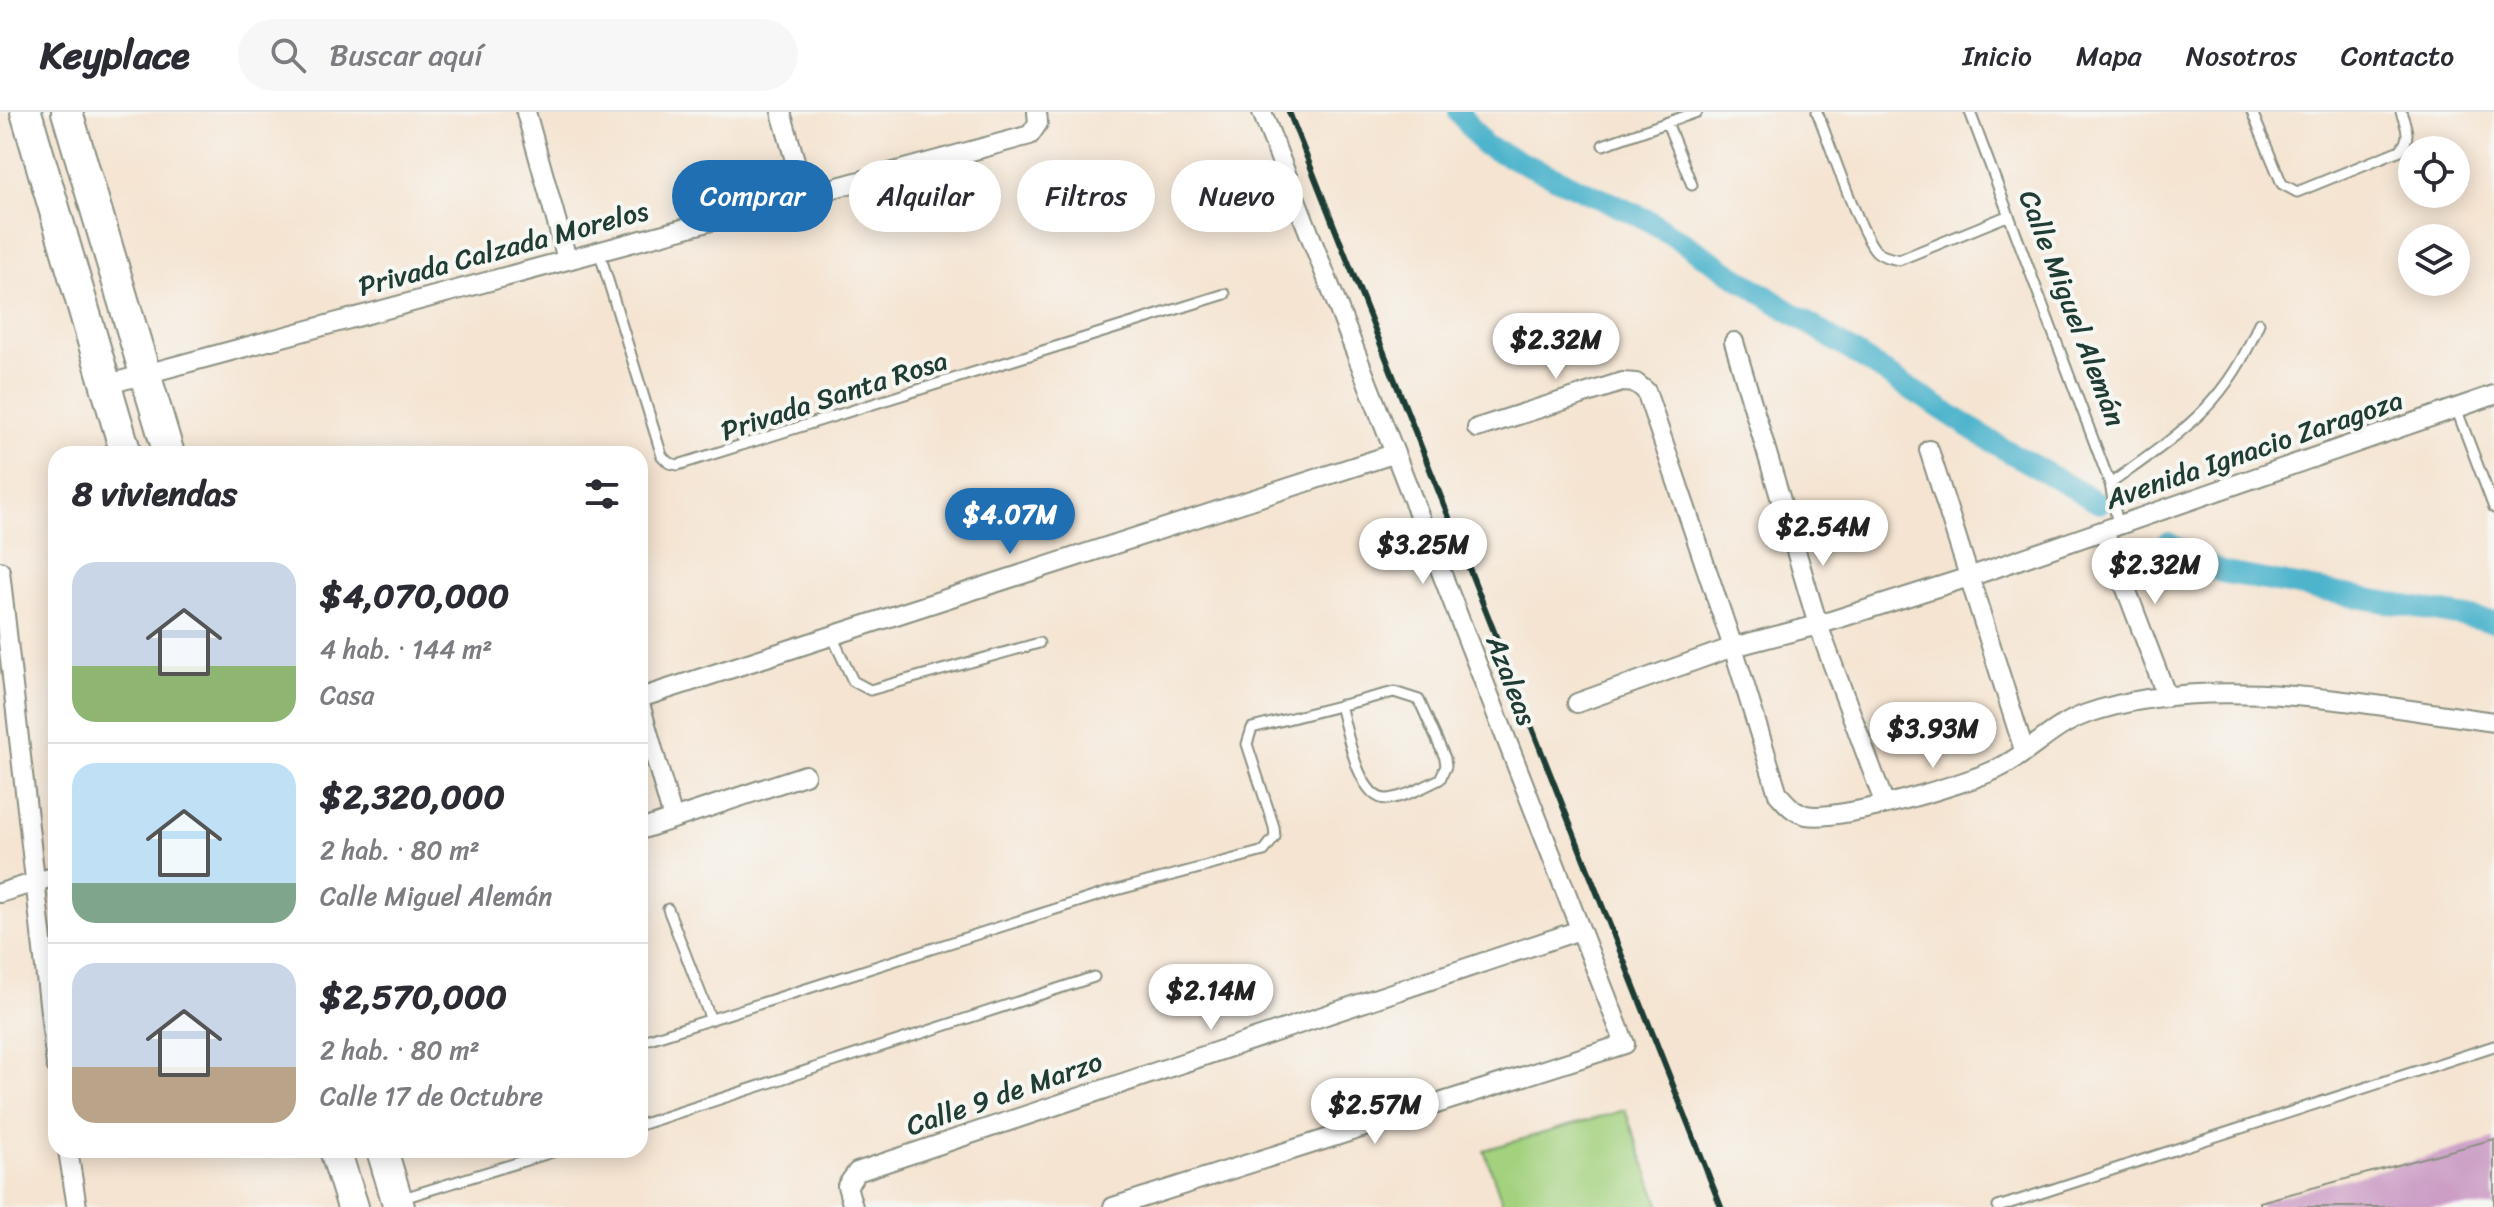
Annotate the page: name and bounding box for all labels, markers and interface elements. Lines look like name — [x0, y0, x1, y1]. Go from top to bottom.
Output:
search box — [238, 19, 798, 91]
text: Keyplace — [40, 22, 190, 89]
text: Buscar aquí — [330, 28, 483, 82]
text: Inicio — [1962, 31, 2032, 80]
text: Mapa — [2076, 31, 2142, 80]
text: Nosotros — [2186, 31, 2297, 80]
text: Contacto — [2341, 31, 2454, 80]
icon: search — [266, 33, 310, 77]
map controls — [2398, 136, 2470, 296]
button: locate — [2398, 136, 2470, 208]
chip: Comprar — [672, 160, 833, 232]
chip: Alquilar — [849, 160, 1001, 232]
chip: Filtros — [1017, 160, 1155, 232]
chip: Nuevo — [1171, 160, 1303, 232]
street label: Calle Miguel Alemán — [2005, 183, 2140, 434]
street label: Privada Calzada Morelos — [353, 186, 654, 311]
button: layers — [2398, 224, 2470, 296]
pin: $2.32M — [1491, 313, 1621, 381]
text: $2.32M — [1511, 316, 1601, 362]
street label: Privada Santa Rosa — [714, 336, 954, 455]
street label: Avenida Ignacio Zaragoza — [2098, 376, 2410, 524]
text: 8 viviendas — [72, 464, 237, 524]
icon: filters — [580, 472, 624, 516]
pin: $4.07M — [945, 488, 1075, 556]
text: $4.07M — [963, 491, 1057, 537]
pin: $2.54M — [1758, 500, 1888, 568]
text: $2.54M — [1776, 503, 1870, 549]
pin: $3.25M — [1358, 518, 1488, 586]
text: $3.25M — [1377, 521, 1469, 567]
pin: $2.32M — [2090, 538, 2220, 606]
text: $2.32M — [2110, 541, 2200, 587]
text: $4,070,000 — [320, 566, 509, 626]
icon: home — [136, 594, 232, 690]
text: 4 hab. · 144 m² — [320, 626, 493, 672]
street label: Azaleas — [1472, 627, 1551, 733]
text: Casa — [320, 672, 374, 718]
pin: $3.93M — [1868, 702, 1998, 770]
text: $3.93M — [1887, 705, 1979, 751]
text: $2,320,000 — [320, 767, 505, 827]
icon: home — [136, 795, 232, 891]
text: 2 hab. · 80 m² — [320, 827, 480, 873]
text: Calle Miguel Alemán — [320, 873, 552, 919]
pin: $2.14M — [1146, 964, 1276, 1032]
text: $2,570,000 — [320, 967, 507, 1027]
text: $2.14M — [1167, 967, 1255, 1013]
icon: home — [136, 995, 232, 1091]
text: 2 hab. · 80 m² — [320, 1027, 480, 1073]
street label: Calle 9 de Marzo — [899, 1037, 1109, 1150]
text: Calle 17 de Octubre — [320, 1073, 543, 1119]
pin: $2.57M — [1310, 1078, 1440, 1146]
text: $2.57M — [1329, 1081, 1421, 1127]

